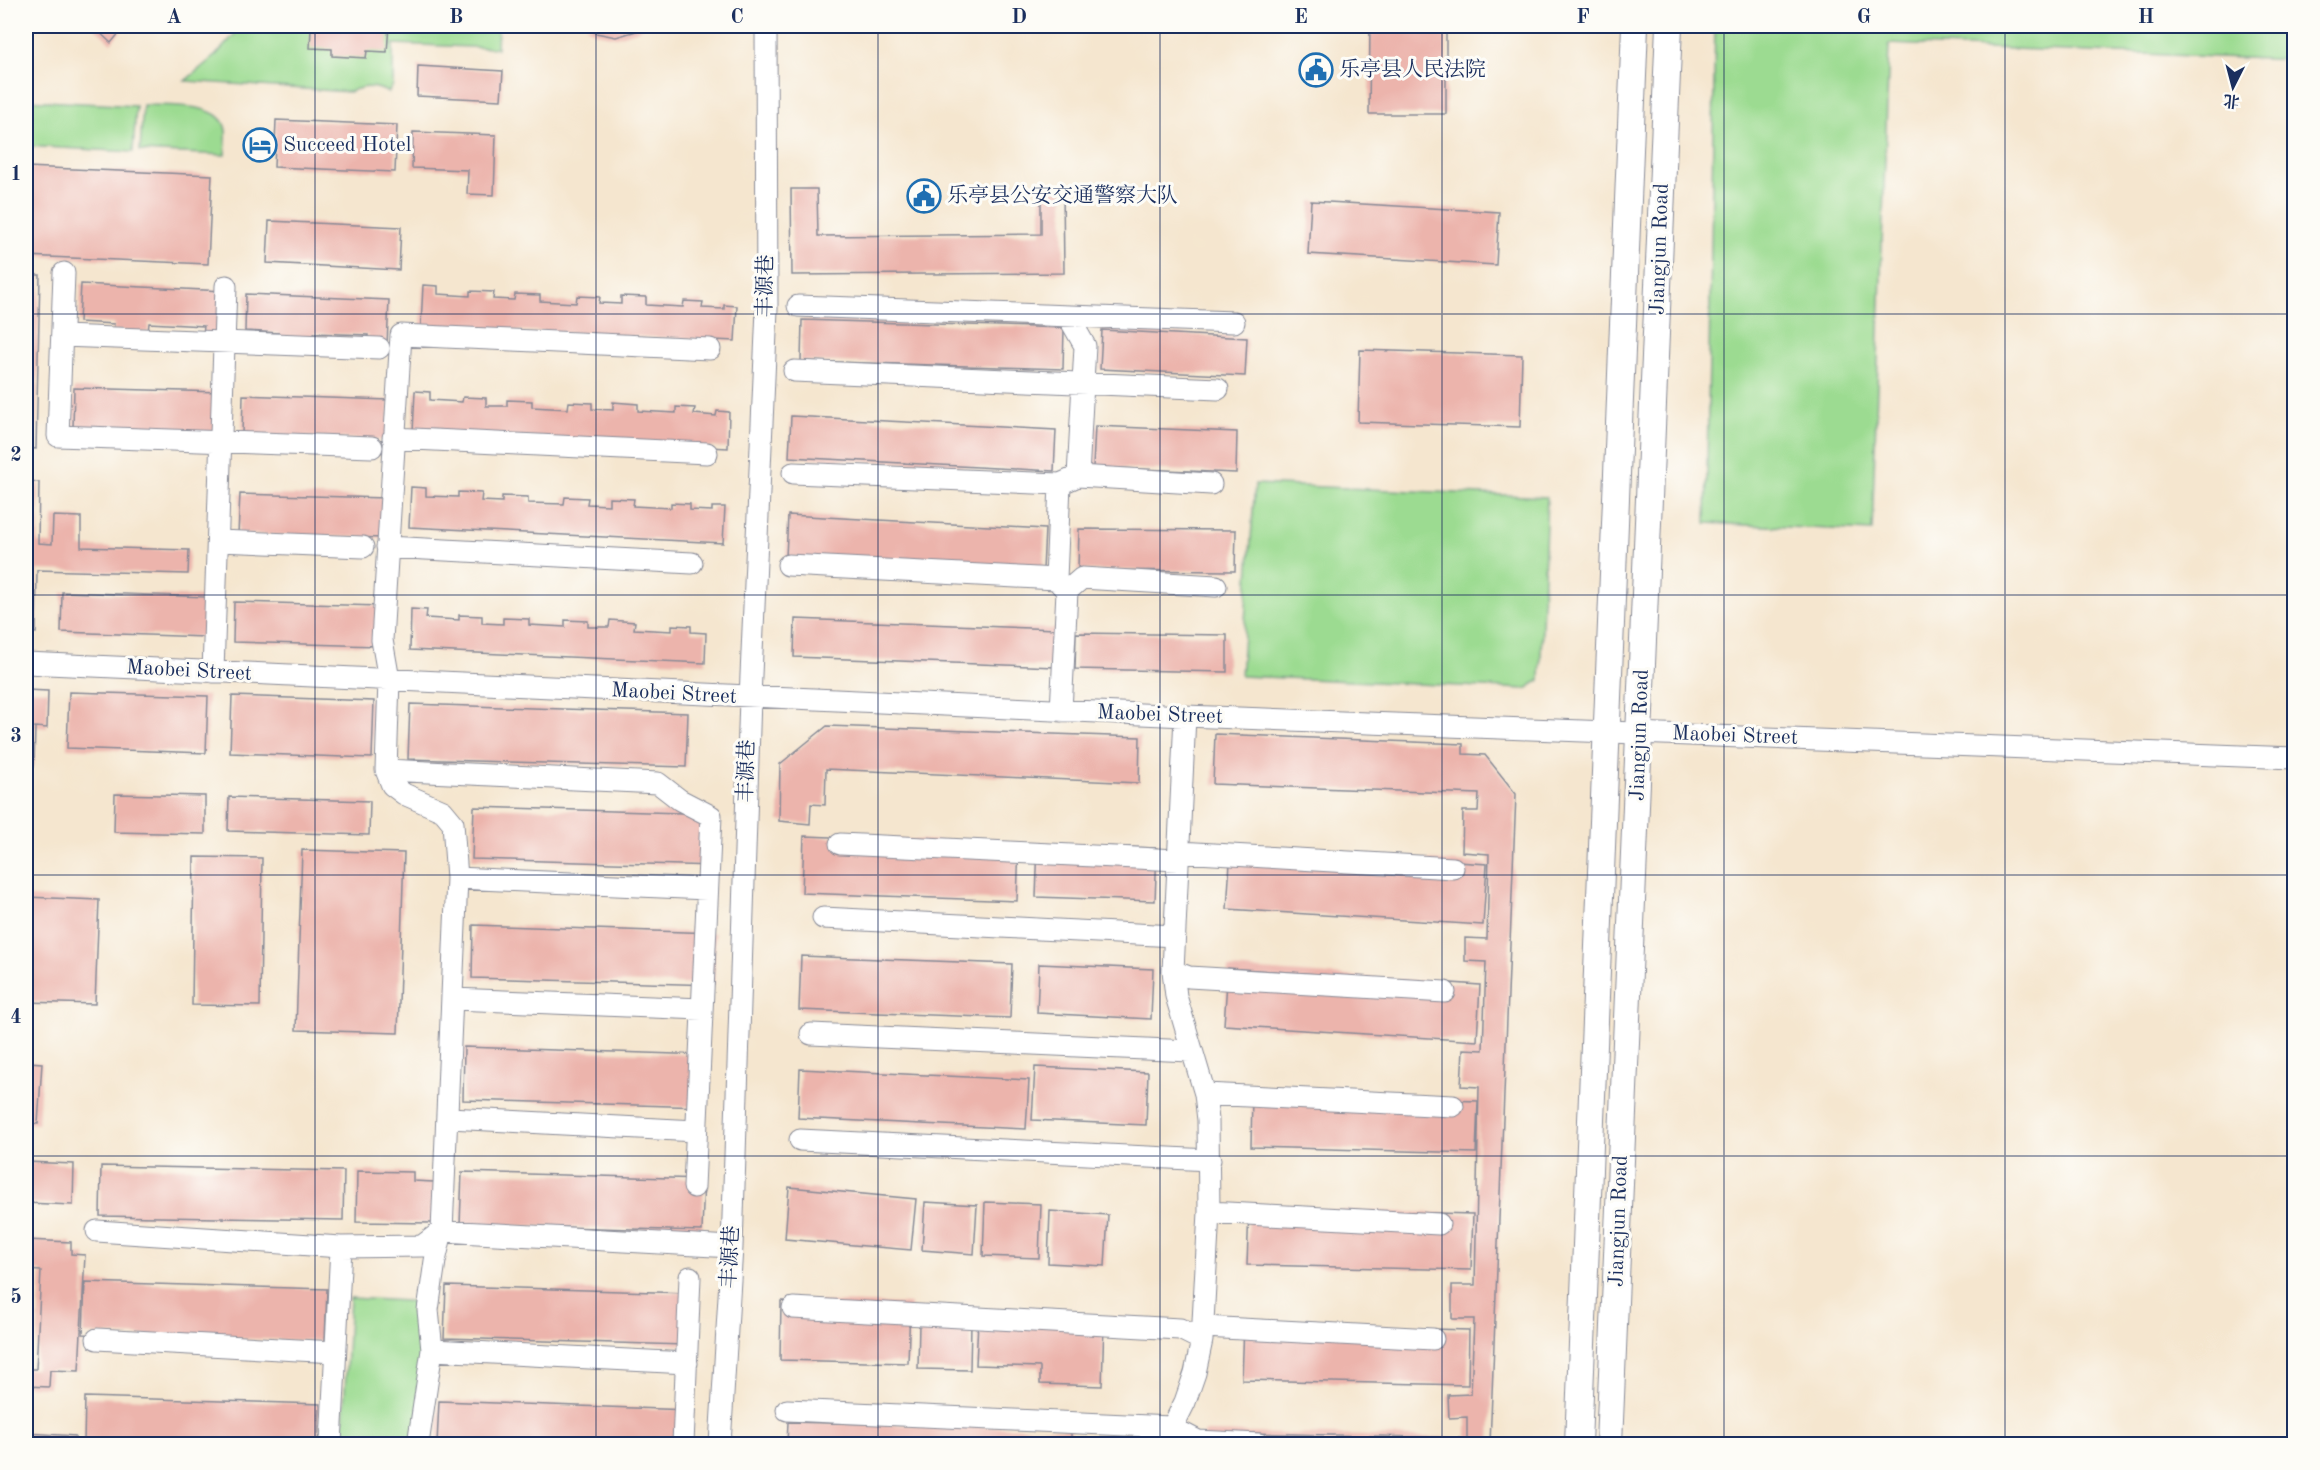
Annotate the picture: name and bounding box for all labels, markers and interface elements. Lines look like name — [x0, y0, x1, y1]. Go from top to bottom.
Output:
text: A — [166, 8, 182, 28]
text: B — [449, 8, 463, 28]
text: C — [730, 8, 744, 28]
text: D — [1011, 8, 1027, 28]
text: E — [1294, 8, 1308, 28]
text: F — [1576, 8, 1590, 28]
text: G — [1857, 8, 1871, 28]
text: H — [2138, 8, 2154, 28]
public building icon: 乐亭县人民法院 — [1298, 52, 1334, 88]
north arrow — [2203, 57, 2263, 117]
place label: 乐亭县人民法院 — [1339, 58, 1486, 81]
text: 北 — [2223, 91, 2240, 111]
hotel icon: Succeed Hotel — [242, 127, 278, 163]
place label: Succeed Hotel — [283, 135, 412, 156]
text: 1 — [10, 165, 22, 185]
public building icon: 乐亭县公安交通警察大队 — [906, 178, 942, 214]
street label: Jiangjun Road — [1647, 183, 1673, 315]
place label: 乐亭县公安交通警察大队 — [947, 184, 1178, 207]
street label: 丰源巷 — [753, 254, 777, 318]
text: 2 — [10, 446, 22, 466]
street label: Maobei Street — [126, 657, 252, 685]
street label: Jiangjun Road — [1627, 669, 1653, 801]
street label: Maobei Street — [611, 680, 737, 708]
street label: Maobei Street — [1097, 702, 1223, 728]
street label: Maobei Street — [1672, 723, 1798, 749]
text: 3 — [10, 727, 22, 747]
street label: 丰源巷 — [733, 739, 759, 803]
text: 4 — [10, 1008, 22, 1028]
street label: Jiangjun Road — [1606, 1155, 1632, 1287]
street label: 丰源巷 — [717, 1225, 743, 1289]
text: 5 — [10, 1287, 22, 1308]

